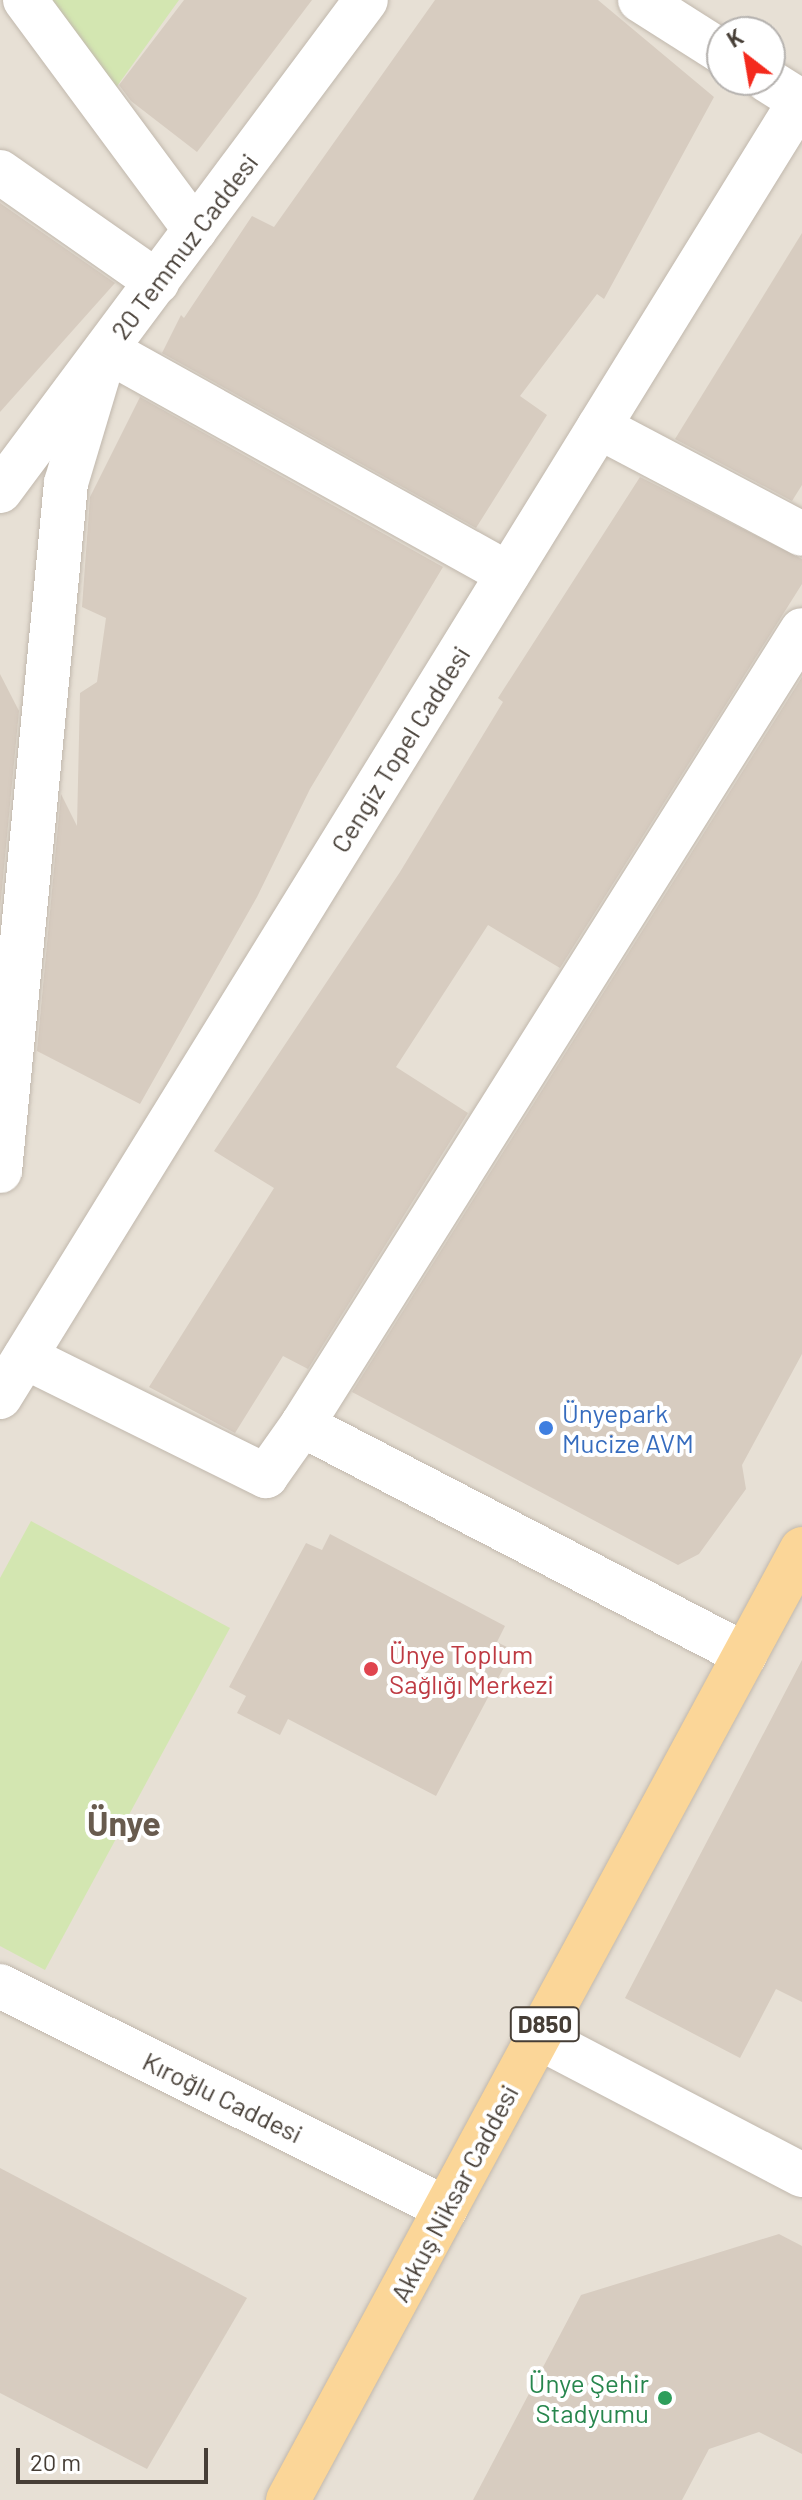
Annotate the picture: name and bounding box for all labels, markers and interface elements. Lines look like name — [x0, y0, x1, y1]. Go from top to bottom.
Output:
north arrow — [706, 16, 786, 96]
text: K — [722, 22, 747, 52]
street label: 20 Temmuz Caddesi — [104, 147, 264, 345]
street label: Cengiz Topel Caddesi — [324, 640, 476, 858]
place label: Ünyepark Mucize AVM — [562, 1397, 694, 1458]
marker: Ünyepark Mucize AVM — [537, 1419, 555, 1437]
place label: Ünye Toplum Sağlığı Merkezi — [389, 1638, 554, 1700]
marker: Ünye Toplum Sağlığı Merkezi — [360, 1658, 382, 1680]
district label: Ünye — [87, 1803, 161, 1843]
road number: D850 — [509, 2004, 581, 2044]
street label: Kıroğlu Caddesi — [138, 2045, 308, 2149]
street label: Akkuş Niksar Caddesi — [384, 2079, 524, 2307]
place label: Ünye Şehir Stadyumu — [529, 2367, 649, 2428]
marker: Ünye Şehir Stadyumu — [656, 2389, 674, 2407]
scale bar — [20, 2432, 212, 2482]
text: 20 m — [30, 2447, 81, 2476]

